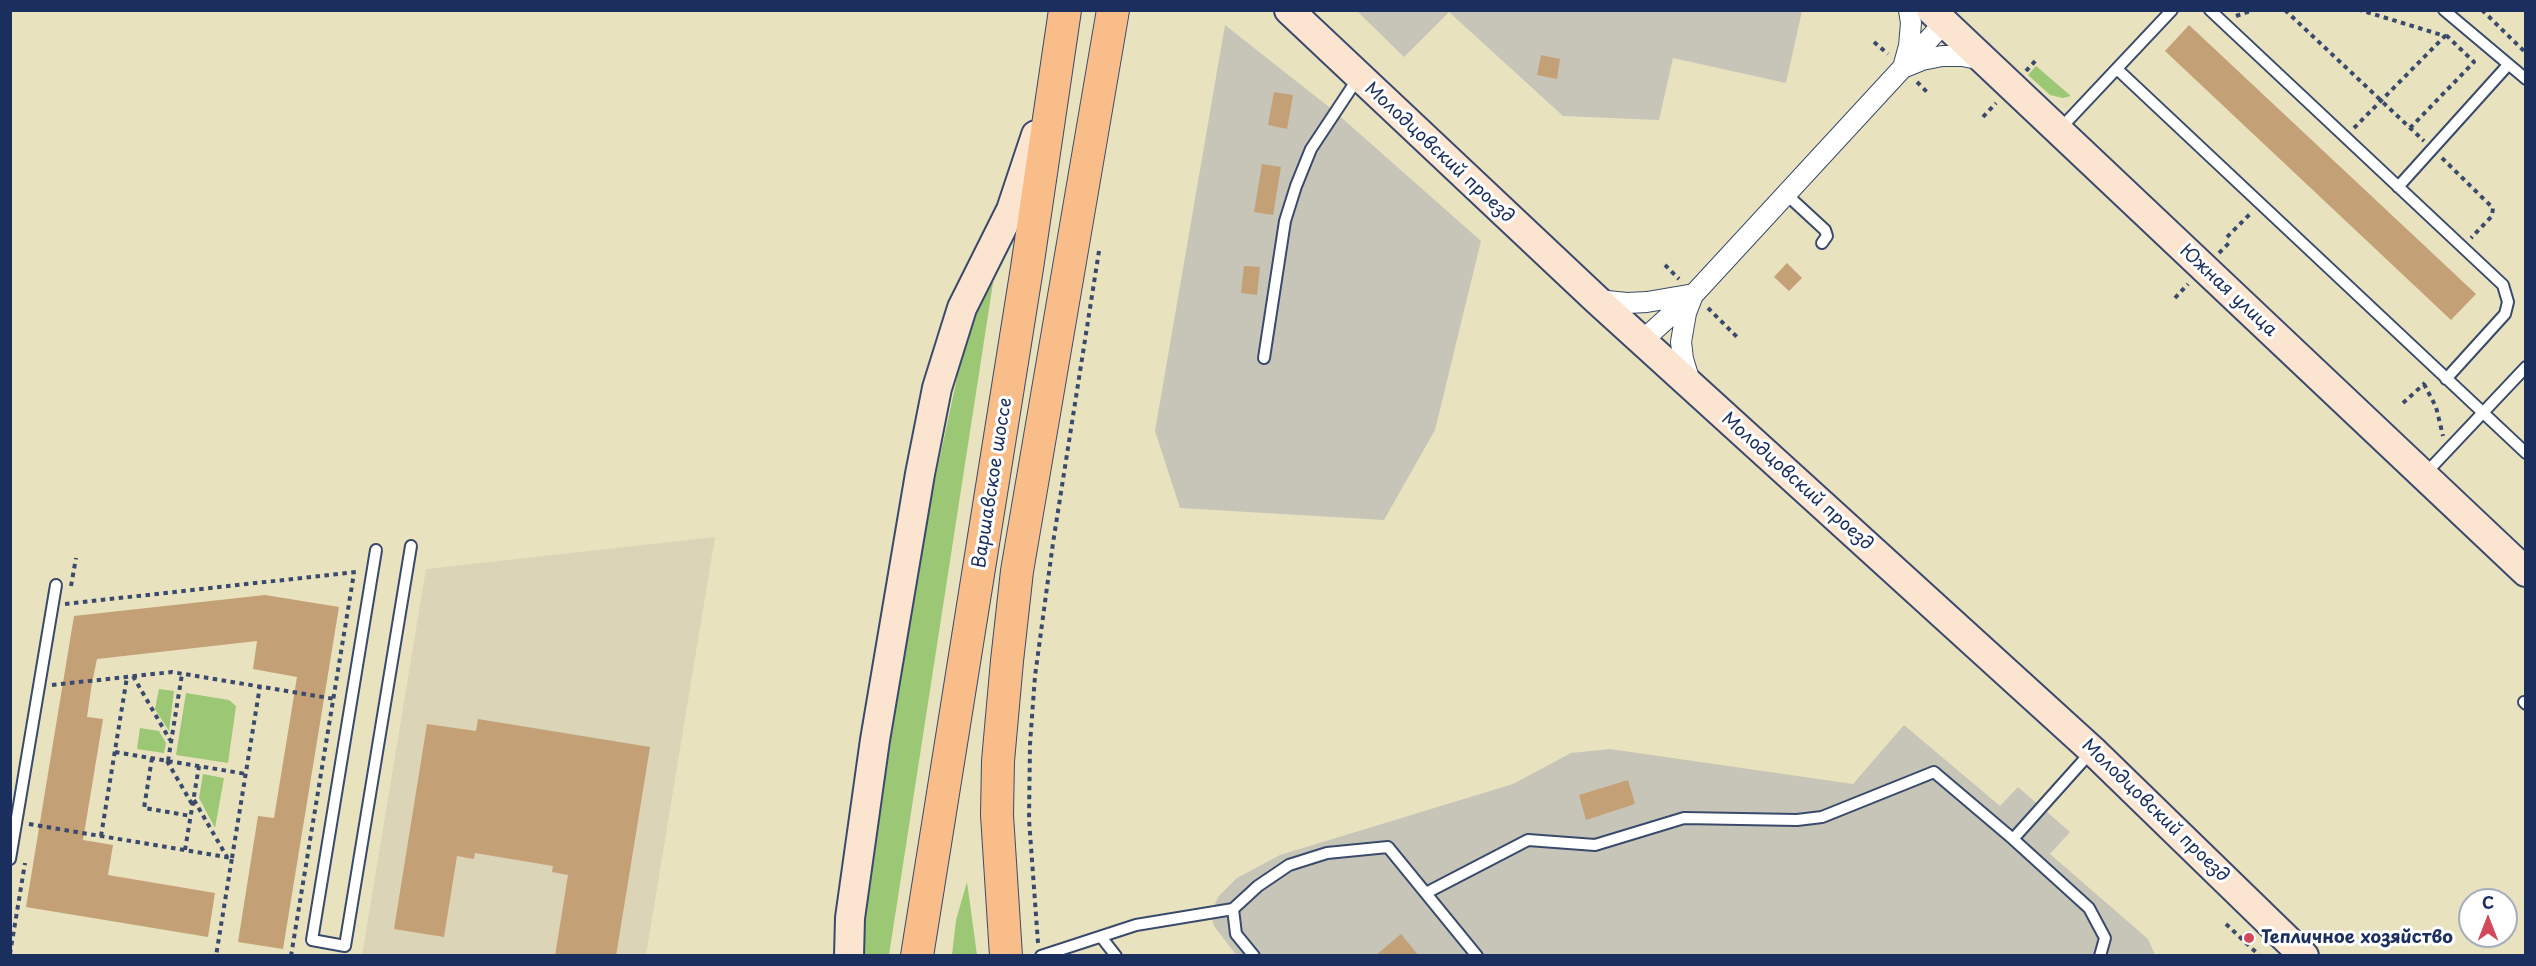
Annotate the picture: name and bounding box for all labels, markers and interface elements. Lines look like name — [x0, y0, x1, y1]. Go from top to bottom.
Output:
street label: Молодцовский проезд — [1360, 78, 1518, 228]
street label: Южная улица — [2175, 241, 2281, 341]
street label: Варшавское шоссе — [969, 396, 1017, 570]
street label: Молодцовский проезд — [1717, 408, 1877, 556]
street label: Молодцовский проезд — [2077, 735, 2233, 887]
north arrow — [2458, 888, 2518, 948]
text: С — [2482, 890, 2494, 914]
place label: Тепличное хозяйство — [2261, 927, 2453, 949]
marker: Тепличное хозяйство — [2242, 931, 2256, 945]

